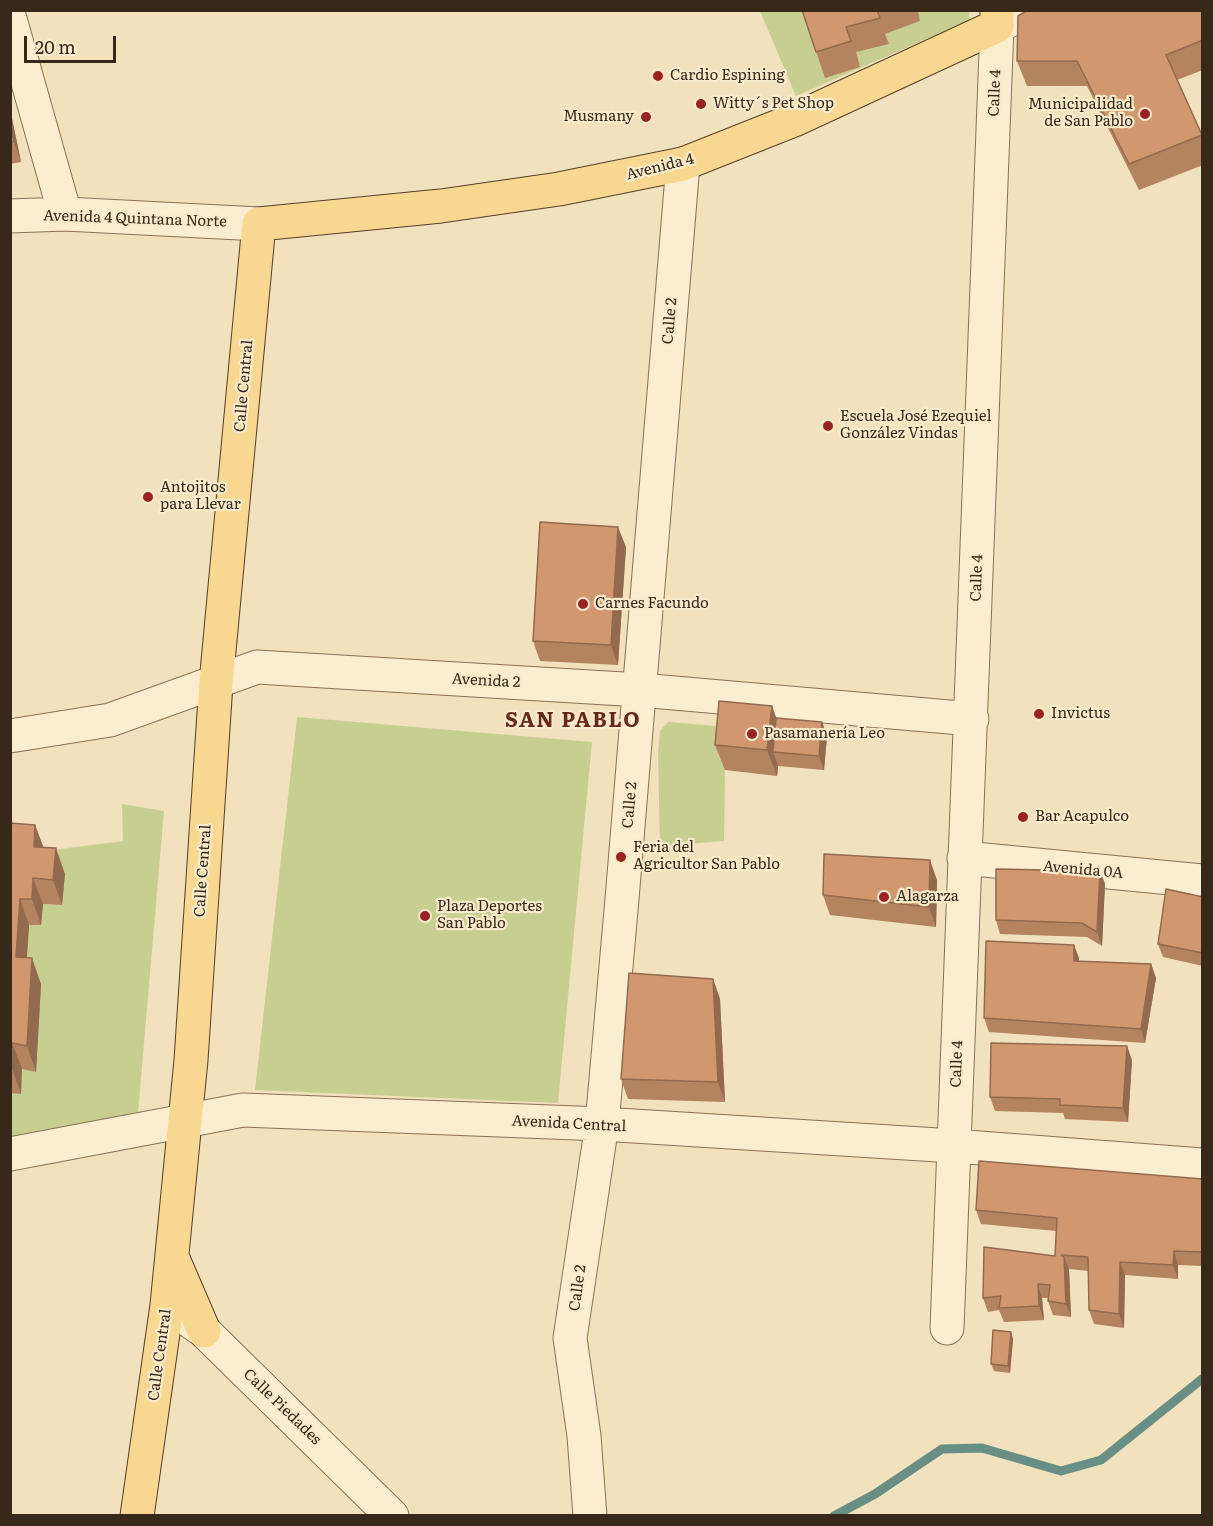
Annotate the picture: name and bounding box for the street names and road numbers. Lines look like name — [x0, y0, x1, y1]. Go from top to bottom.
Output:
street label: Calle 4 — [985, 69, 1005, 117]
street label: Avenida 4 — [624, 150, 696, 184]
street label: Avenida 4 Quintana Norte — [43, 207, 227, 231]
street label: Calle 2 — [659, 297, 681, 345]
street label: Calle Central — [231, 339, 257, 433]
street label: Calle 4 — [967, 554, 987, 602]
street label: Avenida 2 — [451, 670, 521, 692]
street label: Calle 2 — [619, 781, 641, 829]
street label: Calle Central — [191, 824, 215, 918]
street label: Avenida 0A — [1042, 858, 1124, 882]
street label: Calle 4 — [947, 1040, 967, 1088]
street label: Avenida Central — [511, 1112, 627, 1136]
street label: Calle 2 — [566, 1264, 590, 1312]
street label: Calle Central — [145, 1308, 175, 1402]
street label: Calle Piedades — [239, 1365, 325, 1449]

